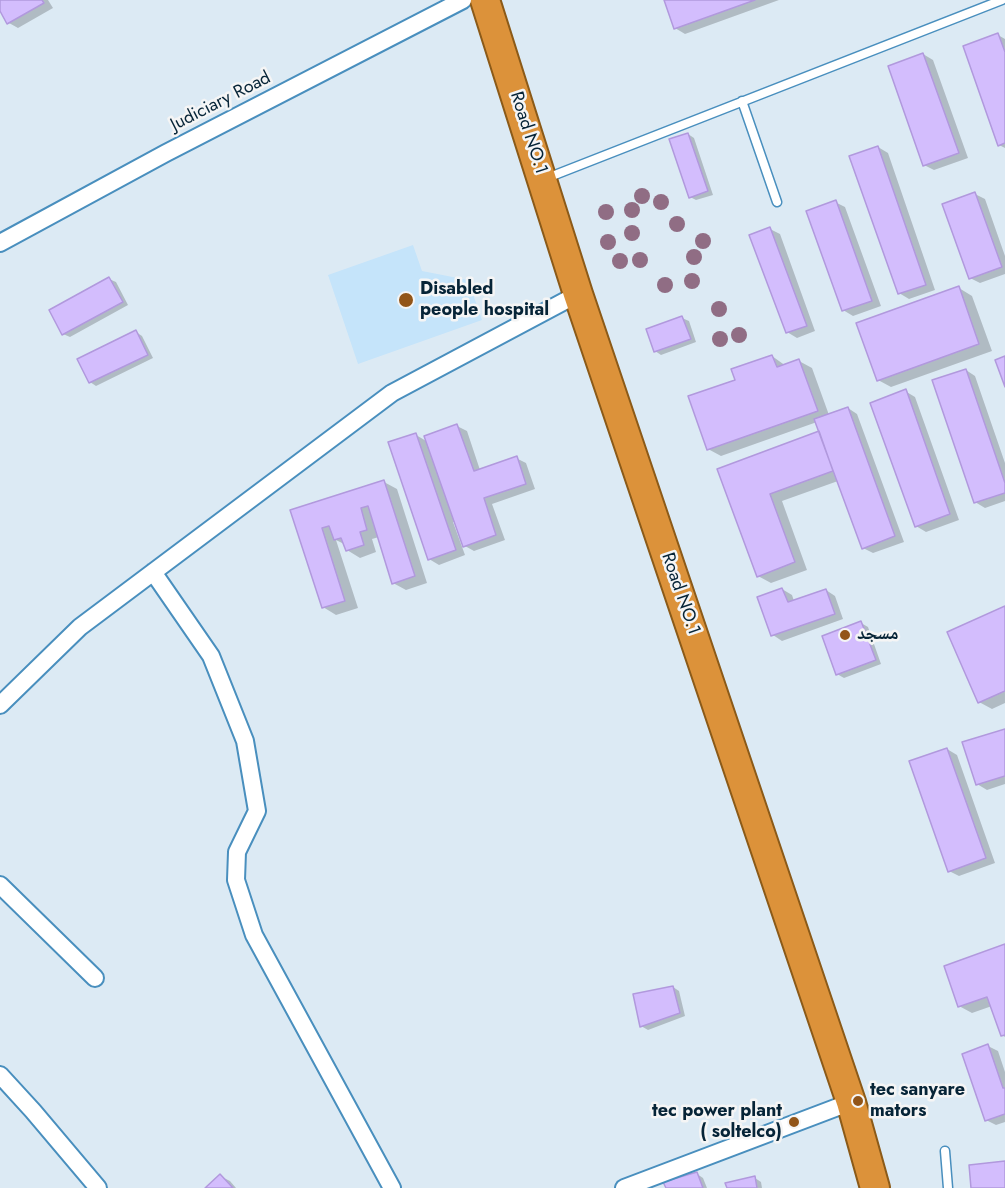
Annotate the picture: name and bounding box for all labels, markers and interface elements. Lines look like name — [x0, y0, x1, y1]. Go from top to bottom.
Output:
street label: Judiciary Road — [167, 68, 275, 136]
street label: Road NO.1 — [505, 89, 551, 177]
place label: Disabled people hospital — [420, 279, 549, 322]
marker: Disabled people hospital — [397, 291, 415, 309]
street label: Road NO.1 — [656, 550, 704, 638]
place label: مسجد — [857, 624, 899, 646]
marker: مسجد — [838, 628, 852, 642]
place label: tec sanyare mators — [870, 1080, 965, 1122]
marker: tec sanyare mators — [851, 1094, 865, 1108]
place label: tec power plant ( soltelco) — [652, 1101, 782, 1144]
marker: tec power plant ( soltelco) — [787, 1115, 801, 1129]

